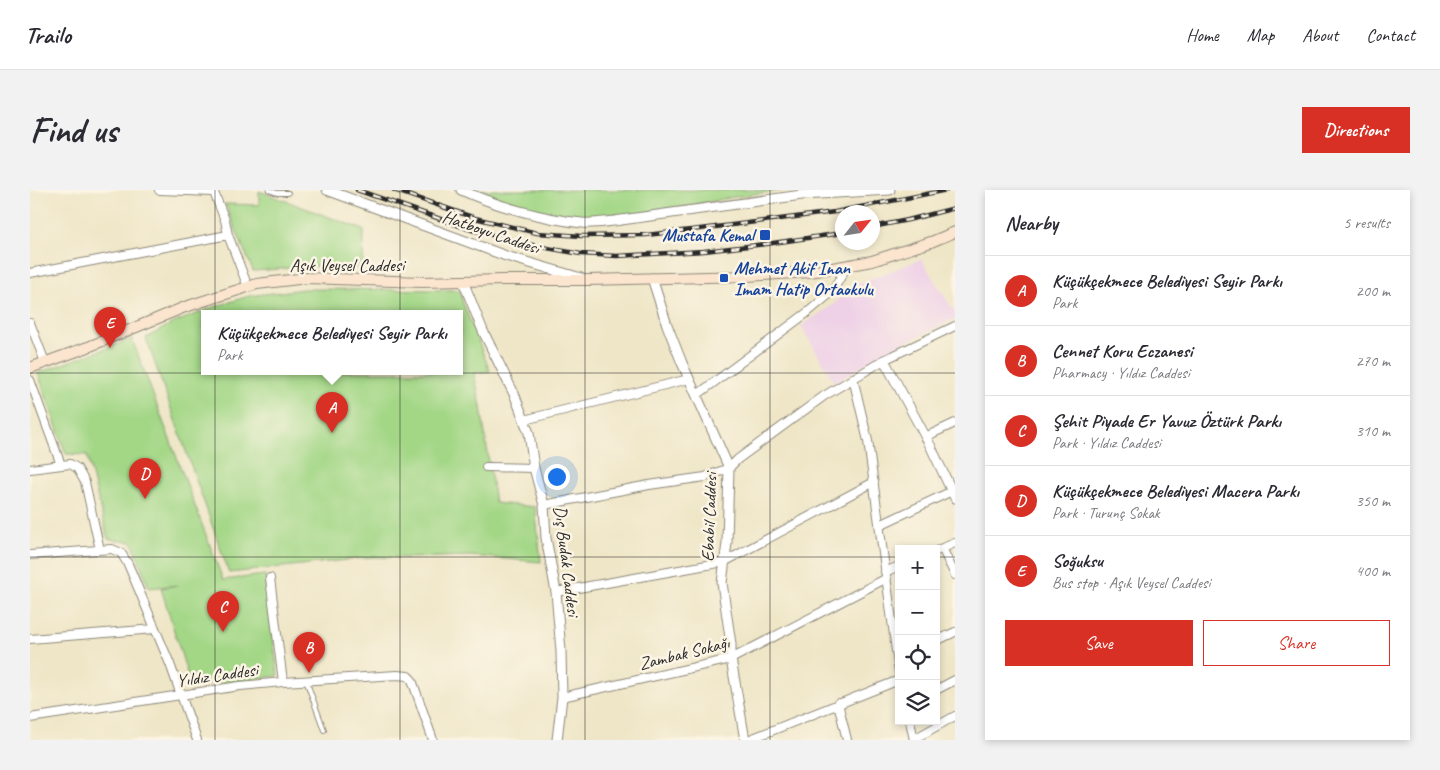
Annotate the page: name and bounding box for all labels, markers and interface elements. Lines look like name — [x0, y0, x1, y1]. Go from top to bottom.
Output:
text: Trailo — [25, 20, 71, 50]
text: Home — [1186, 24, 1219, 46]
text: Map — [1247, 24, 1274, 46]
text: About — [1302, 24, 1338, 46]
text: Contact — [1366, 24, 1415, 46]
button: Directions — [1302, 107, 1410, 153]
text: Find us — [30, 108, 117, 153]
street label: Hatboyu Caddesi — [440, 205, 545, 260]
north arrow — [835, 205, 880, 250]
text: Nearby — [1005, 210, 1058, 236]
text: 5 results — [1343, 213, 1390, 233]
place label: Mustafa Kemal — [662, 224, 758, 246]
marker: Mustafa Kemal — [758, 228, 772, 242]
street label: Aşık Veysel Caddesi — [290, 254, 407, 276]
place label: Mehmet Akif Inan Imam Hatip Ortaokulu — [734, 257, 874, 300]
text: Küçükçekmece Belediyesi Seyir Parkı — [1052, 269, 1282, 293]
marker: Mehmet Akif Inan Imam Hatip Ortaokulu — [718, 272, 730, 284]
text: A — [1017, 281, 1025, 301]
text: 200 m — [1356, 281, 1390, 301]
text: Park — [1052, 293, 1077, 313]
pin: E — [94, 307, 126, 348]
popup — [201, 310, 463, 375]
text: Küçükçekmece Belediyesi Seyir Parkı — [217, 321, 447, 345]
text: Cennet Koru Eczanesi — [1052, 339, 1193, 363]
text: Park — [217, 345, 242, 365]
text: B — [1017, 351, 1025, 371]
text: 270 m — [1356, 351, 1390, 371]
text: Pharmacy · Yıldız Caddesi — [1052, 363, 1190, 383]
pin: A — [316, 392, 348, 433]
text: Şehit Piyade Er Yavuz Öztürk Parkı — [1052, 409, 1281, 433]
text: C — [1017, 421, 1025, 441]
text: 310 m — [1356, 421, 1390, 441]
text: Park · Yıldız Caddesi — [1052, 433, 1161, 453]
pin: D — [129, 458, 161, 499]
your location — [544, 464, 570, 490]
street label: Ebabil Caddesi — [696, 470, 722, 562]
text: Küçükçekmece Belediyesi Macera Parkı — [1052, 479, 1299, 503]
text: D — [1016, 491, 1026, 511]
text: 350 m — [1356, 491, 1390, 511]
text: Park · Turunç Sokak — [1052, 503, 1160, 523]
street label: Dış Budak Caddesi — [549, 505, 585, 620]
map controls — [895, 545, 940, 725]
button: + — [895, 545, 940, 590]
text: Soğuksu — [1052, 549, 1103, 573]
text: E — [1017, 561, 1025, 581]
text: 400 m — [1356, 561, 1390, 581]
text: Bus stop · Aşık Veysel Caddesi — [1052, 573, 1211, 593]
button: − — [895, 590, 940, 635]
pin: C — [207, 591, 239, 632]
button: Save — [1005, 620, 1193, 666]
button: Share — [1203, 620, 1390, 666]
street label: Zambak Sokağı — [637, 631, 732, 675]
pin: B — [293, 632, 325, 673]
button: locate — [895, 635, 940, 680]
street label: Yıldız Caddesi — [175, 658, 262, 692]
button: layers — [895, 680, 940, 725]

